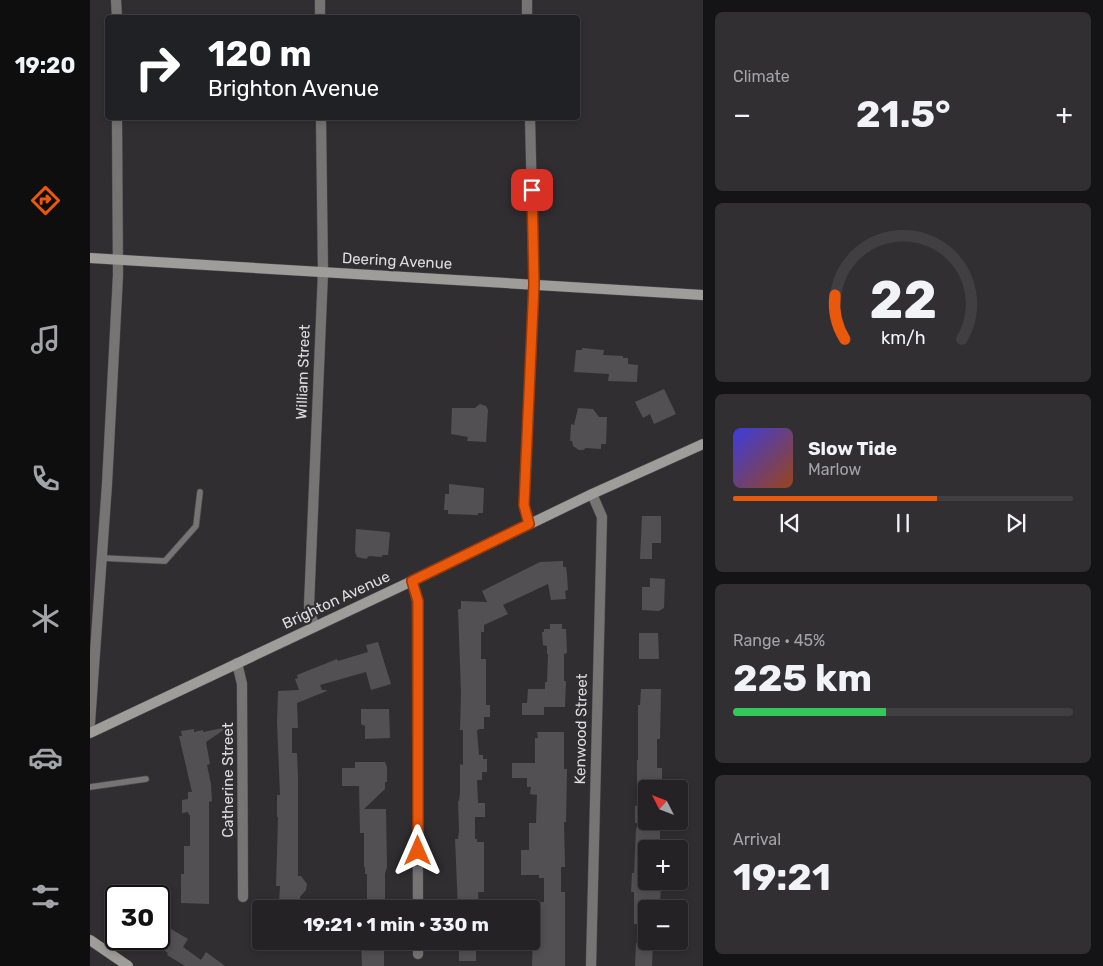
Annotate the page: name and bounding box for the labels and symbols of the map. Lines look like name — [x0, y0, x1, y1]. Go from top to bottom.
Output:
pin — [511, 169, 553, 211]
street label: Deering Avenue — [341, 249, 453, 273]
street label: William Street — [292, 324, 314, 420]
street label: Brighton Avenue — [279, 567, 393, 633]
street label: Kenwood Street — [571, 673, 591, 785]
street label: Catherine Street — [219, 722, 237, 838]
north arrow — [638, 780, 688, 830]
position arrow — [391, 824, 443, 876]
speed limit sign: 30 — [105, 885, 170, 950]

